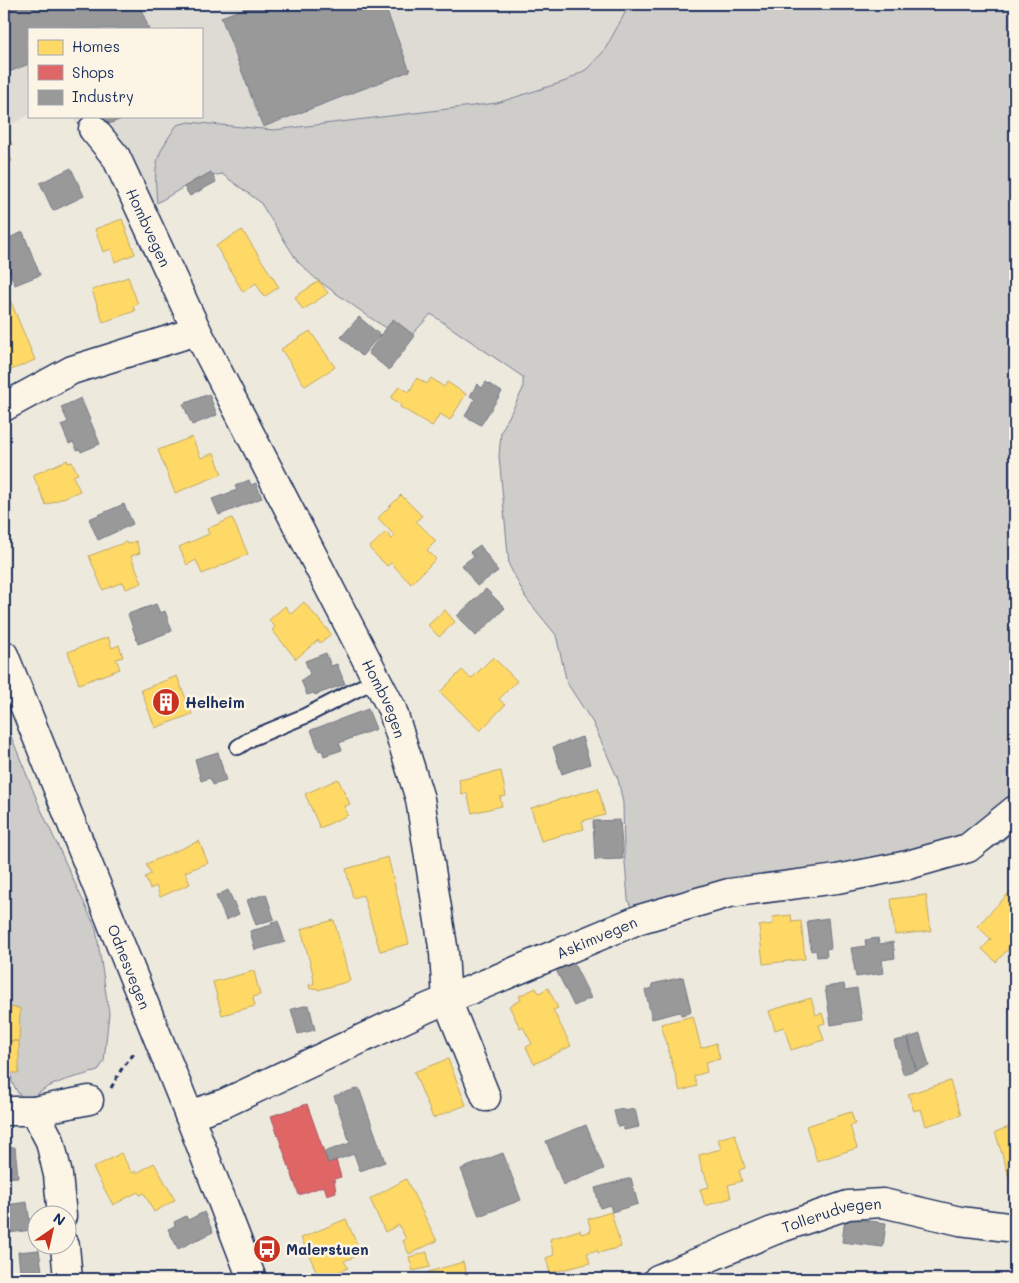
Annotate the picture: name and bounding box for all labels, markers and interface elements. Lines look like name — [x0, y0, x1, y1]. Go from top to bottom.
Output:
legend — [28, 28, 202, 118]
text: Homes — [72, 36, 120, 56]
text: Shops — [72, 62, 114, 82]
text: Industry — [72, 86, 134, 106]
street label: Hombvegen — [122, 185, 176, 270]
street label: Hombvegen — [358, 656, 410, 740]
building icon: Helheim — [151, 687, 181, 717]
place label: Helheim — [185, 692, 245, 712]
street label: Askimvegen — [553, 911, 640, 963]
street label: Odnesvegen — [103, 921, 155, 1012]
street label: Tollerudvegen — [779, 1193, 882, 1237]
north arrow — [28, 1206, 78, 1256]
text: N — [50, 1208, 69, 1230]
bus stop icon: Malerstuen — [252, 1234, 282, 1264]
place label: Malerstuen — [286, 1239, 369, 1259]

